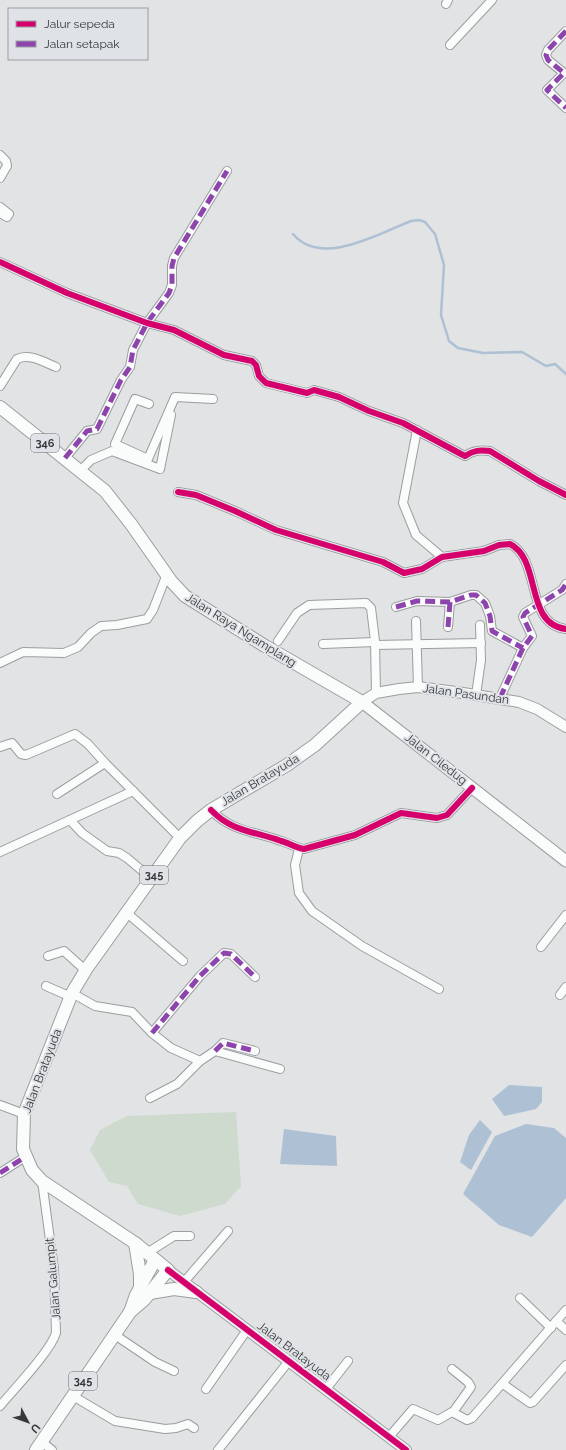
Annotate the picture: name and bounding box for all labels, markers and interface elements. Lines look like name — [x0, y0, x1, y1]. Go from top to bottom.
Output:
legend — [8, 8, 148, 60]
text: Jalur sepeda — [44, 17, 115, 31]
text: Jalan setapak — [44, 37, 120, 51]
road number: 346 — [31, 434, 59, 452]
street label: Jalan Raya Ngamplang — [183, 590, 299, 670]
street label: Jalan Pasundan — [422, 681, 510, 707]
street label: Jalan Ciledug — [402, 730, 470, 788]
street label: Jalan Bratayuda — [218, 751, 302, 809]
road number: 345 — [140, 866, 168, 884]
street label: Jalan Bratayuda — [20, 1027, 64, 1115]
street label: Jalan Galumpit — [42, 1237, 64, 1321]
street label: Jalan Bratayuda — [254, 1319, 334, 1383]
road number: 345 — [69, 1372, 97, 1390]
north arrow — [8, 1402, 48, 1442]
text: U — [28, 1421, 43, 1436]

